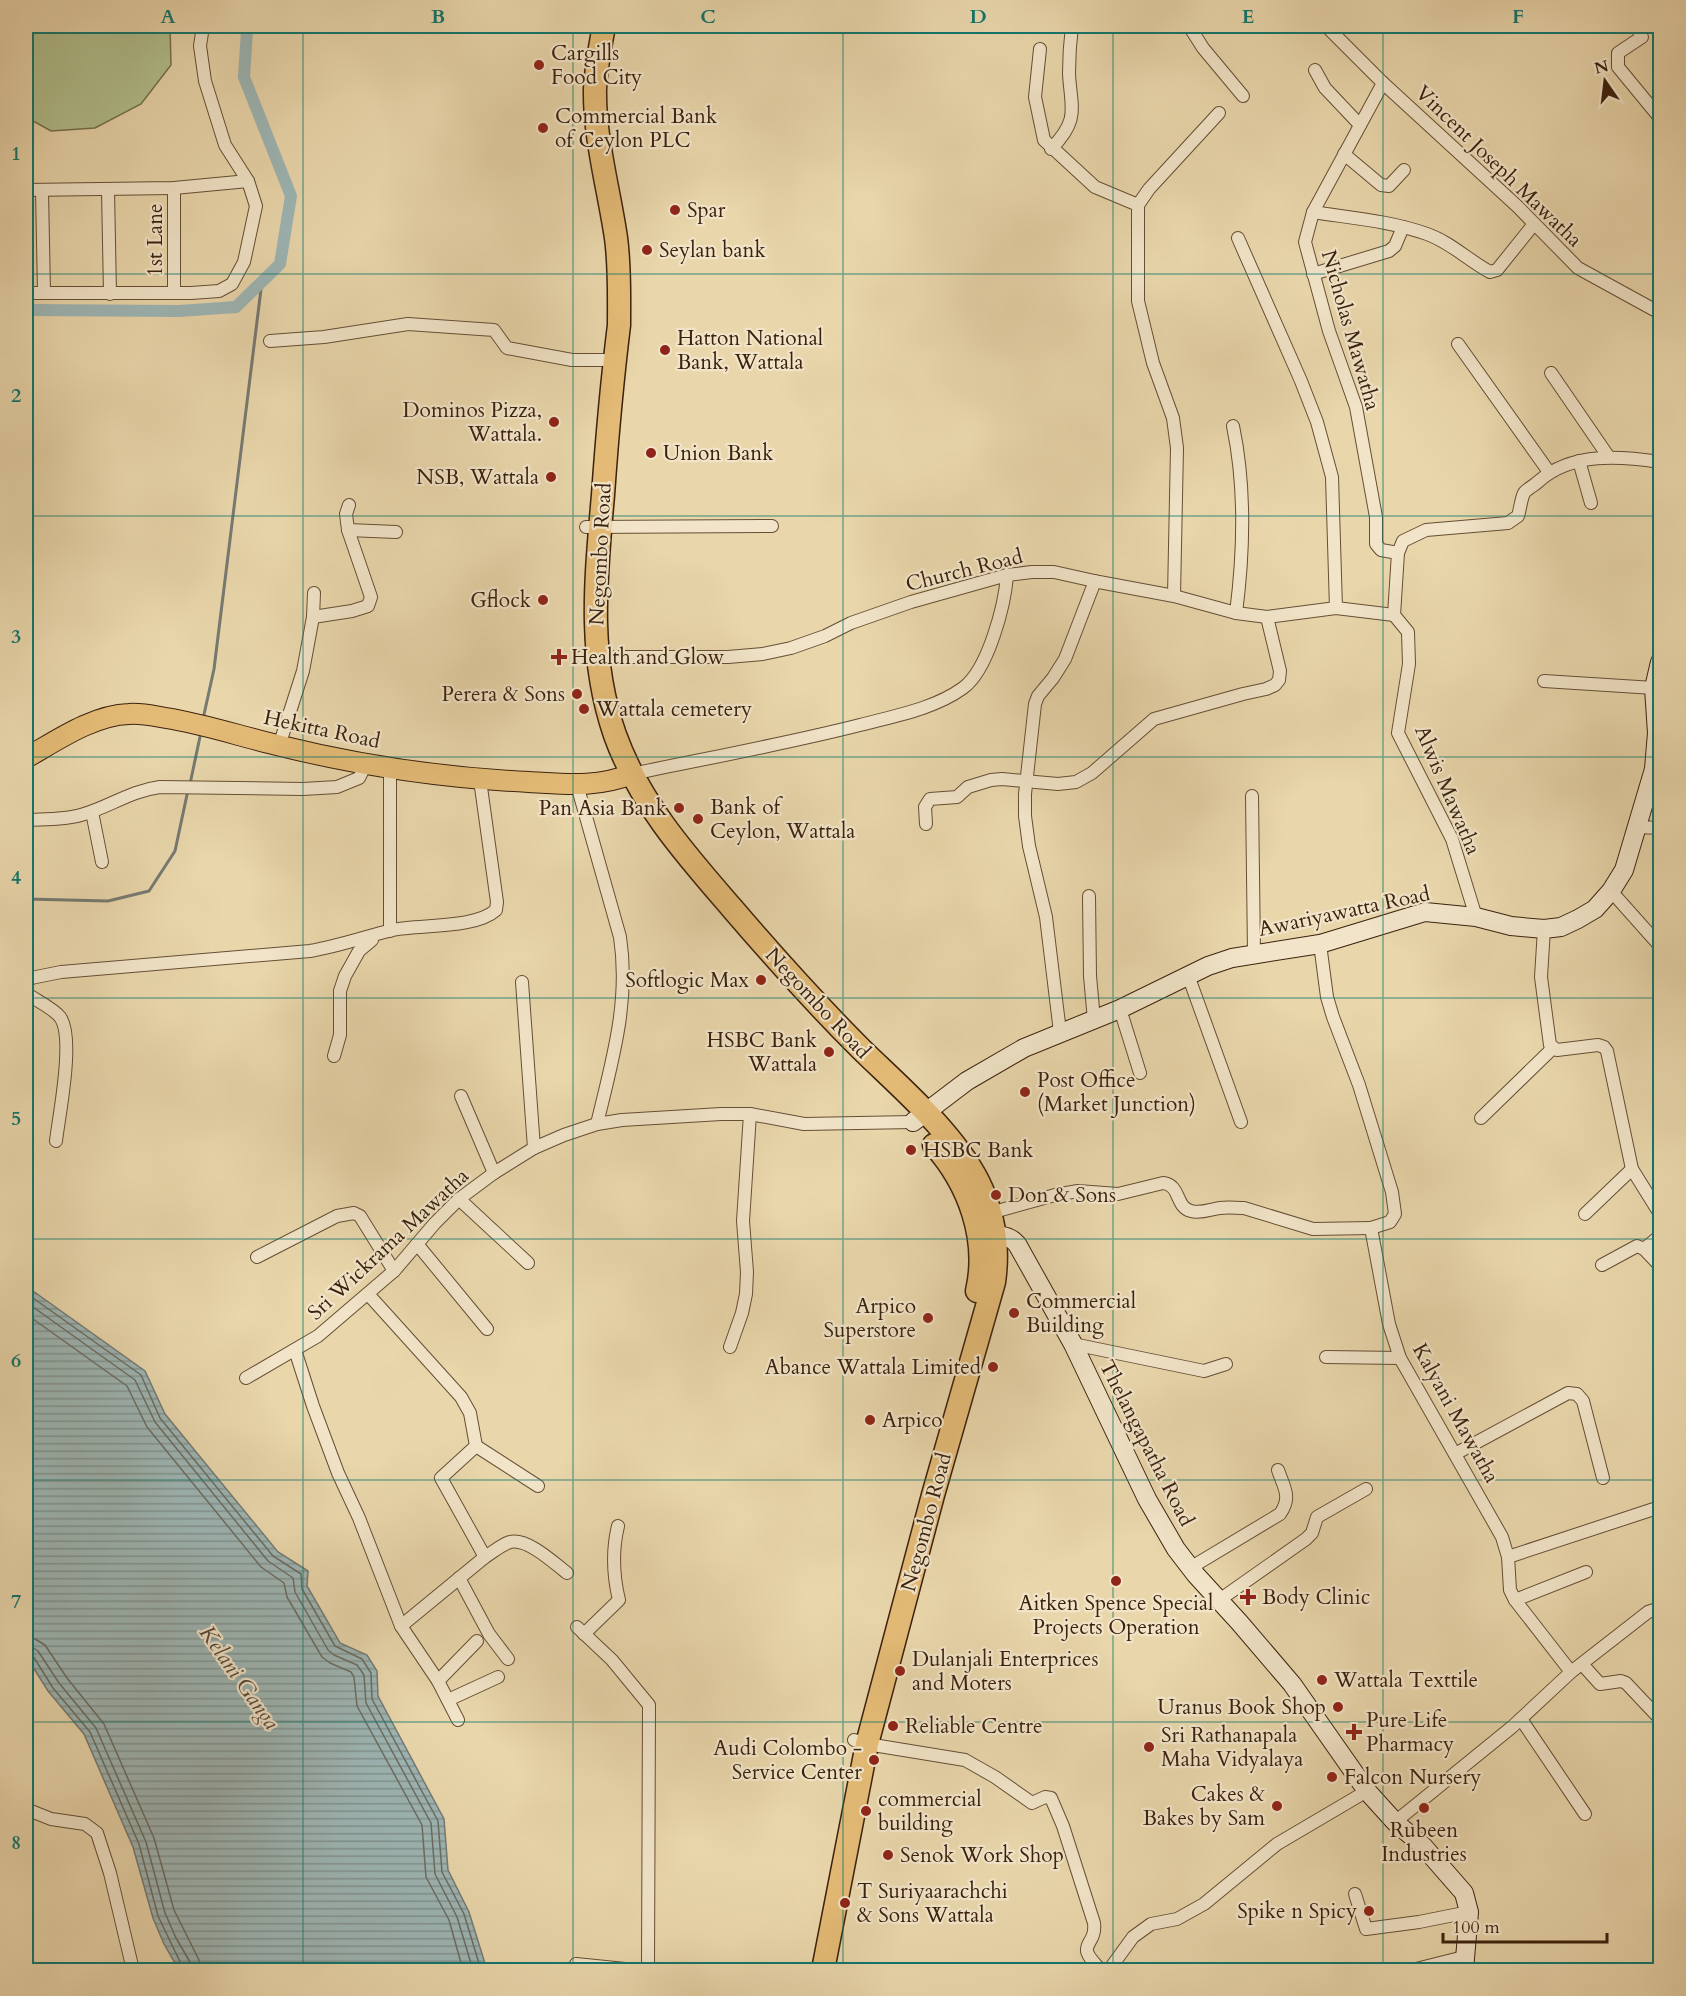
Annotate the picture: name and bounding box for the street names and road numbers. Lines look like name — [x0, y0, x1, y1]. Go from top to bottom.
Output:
street label: Vincent Joseph Mawatha — [1409, 79, 1589, 254]
street label: 1st Lane — [141, 203, 170, 277]
street label: Nicholas Mawatha — [1314, 247, 1387, 414]
street label: Negombo Road — [582, 482, 619, 626]
street label: Church Road — [903, 542, 1026, 599]
street label: Hekitta Road — [261, 703, 383, 756]
street label: Alwis Mawatha — [1407, 721, 1488, 859]
street label: Awariyawatta Road — [1256, 879, 1433, 944]
street label: Negombo Road — [758, 941, 877, 1065]
street label: Sri Wickrama Mawatha — [301, 1162, 475, 1327]
street label: Kalyani Mawatha — [1405, 1338, 1506, 1488]
street label: Thelangapatha Road — [1092, 1355, 1201, 1531]
street label: Negombo Road — [894, 1449, 959, 1595]

